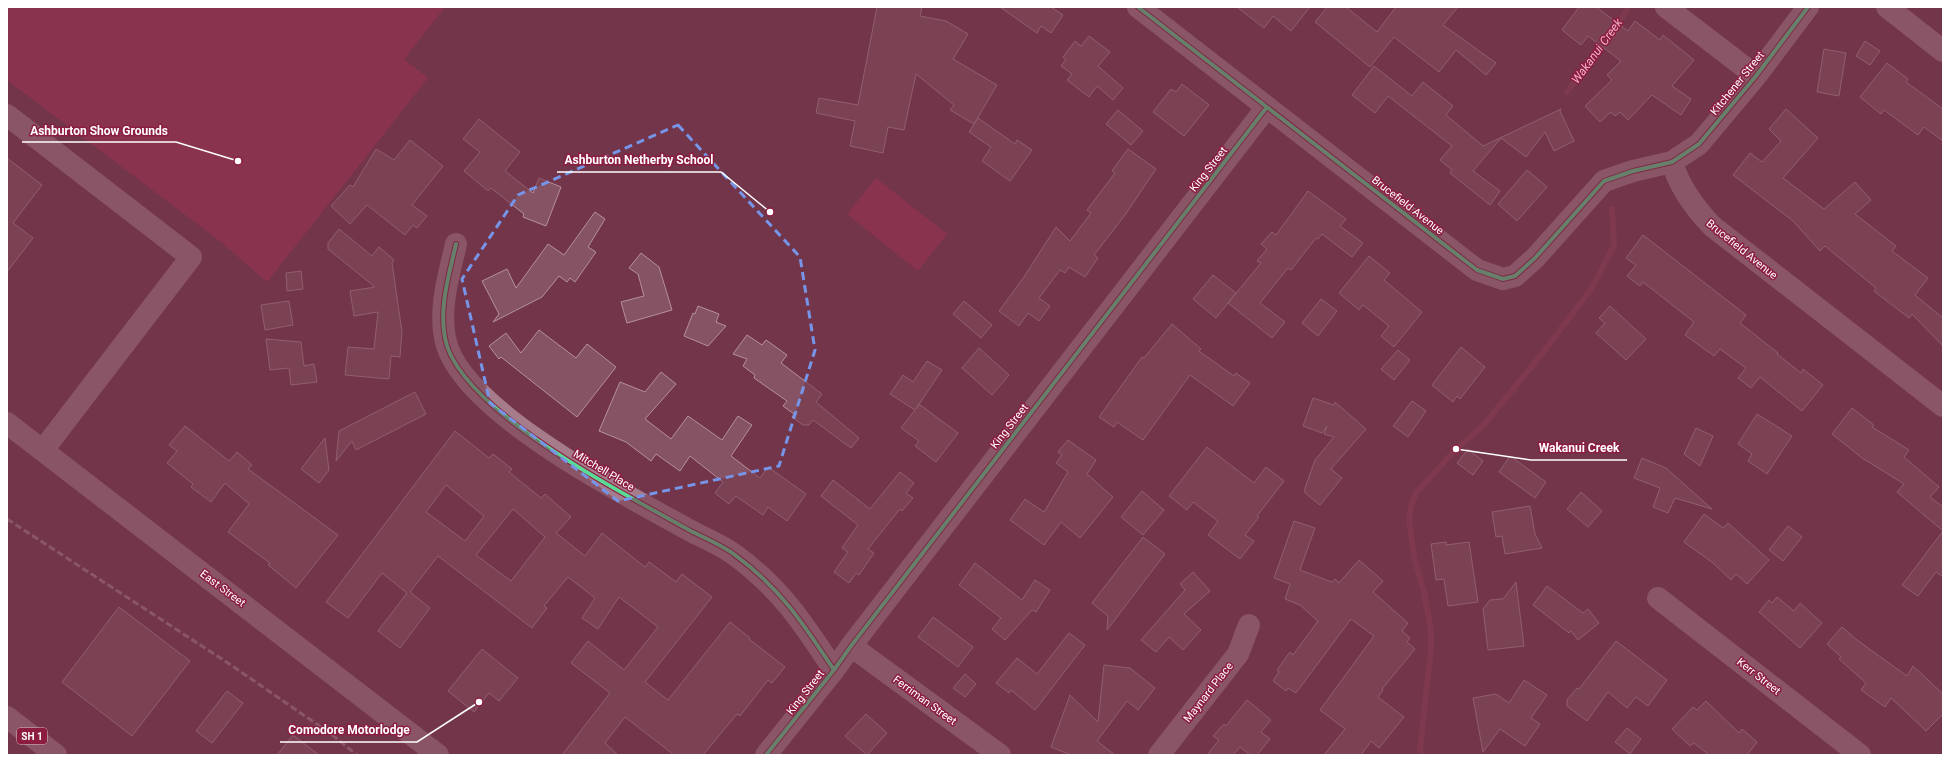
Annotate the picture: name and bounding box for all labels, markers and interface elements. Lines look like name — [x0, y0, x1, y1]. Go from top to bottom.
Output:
water label: Wakanui Creek — [1569, 15, 1626, 86]
street label: Kitchener Street — [1708, 49, 1767, 118]
callout: Ashburton Show Grounds — [22, 118, 176, 142]
text: Ashburton Show Grounds — [30, 124, 168, 138]
street label: King Street — [1187, 144, 1230, 194]
callout: Ashburton Netherby School — [557, 148, 721, 172]
text: Ashburton Netherby School — [565, 153, 713, 167]
street label: Brucefield Avenue — [1369, 173, 1446, 238]
street label: Brucefield Avenue — [1703, 217, 1780, 282]
street label: King Street — [988, 401, 1031, 451]
callout: Wakanui Creek — [1531, 436, 1627, 460]
text: Wakanui Creek — [1539, 441, 1620, 455]
street label: Mitchell Place — [571, 447, 637, 494]
street label: East Street — [198, 567, 248, 610]
street label: Kerr Street — [1734, 655, 1783, 698]
street label: Maynard Place — [1181, 660, 1236, 725]
street label: King Street — [784, 667, 827, 717]
street label: Ferriman Street — [890, 673, 959, 728]
callout: Comodore Motorlodge — [280, 718, 417, 742]
text: Comodore Motorlodge — [288, 723, 410, 737]
road number: SH 1 — [17, 728, 47, 744]

